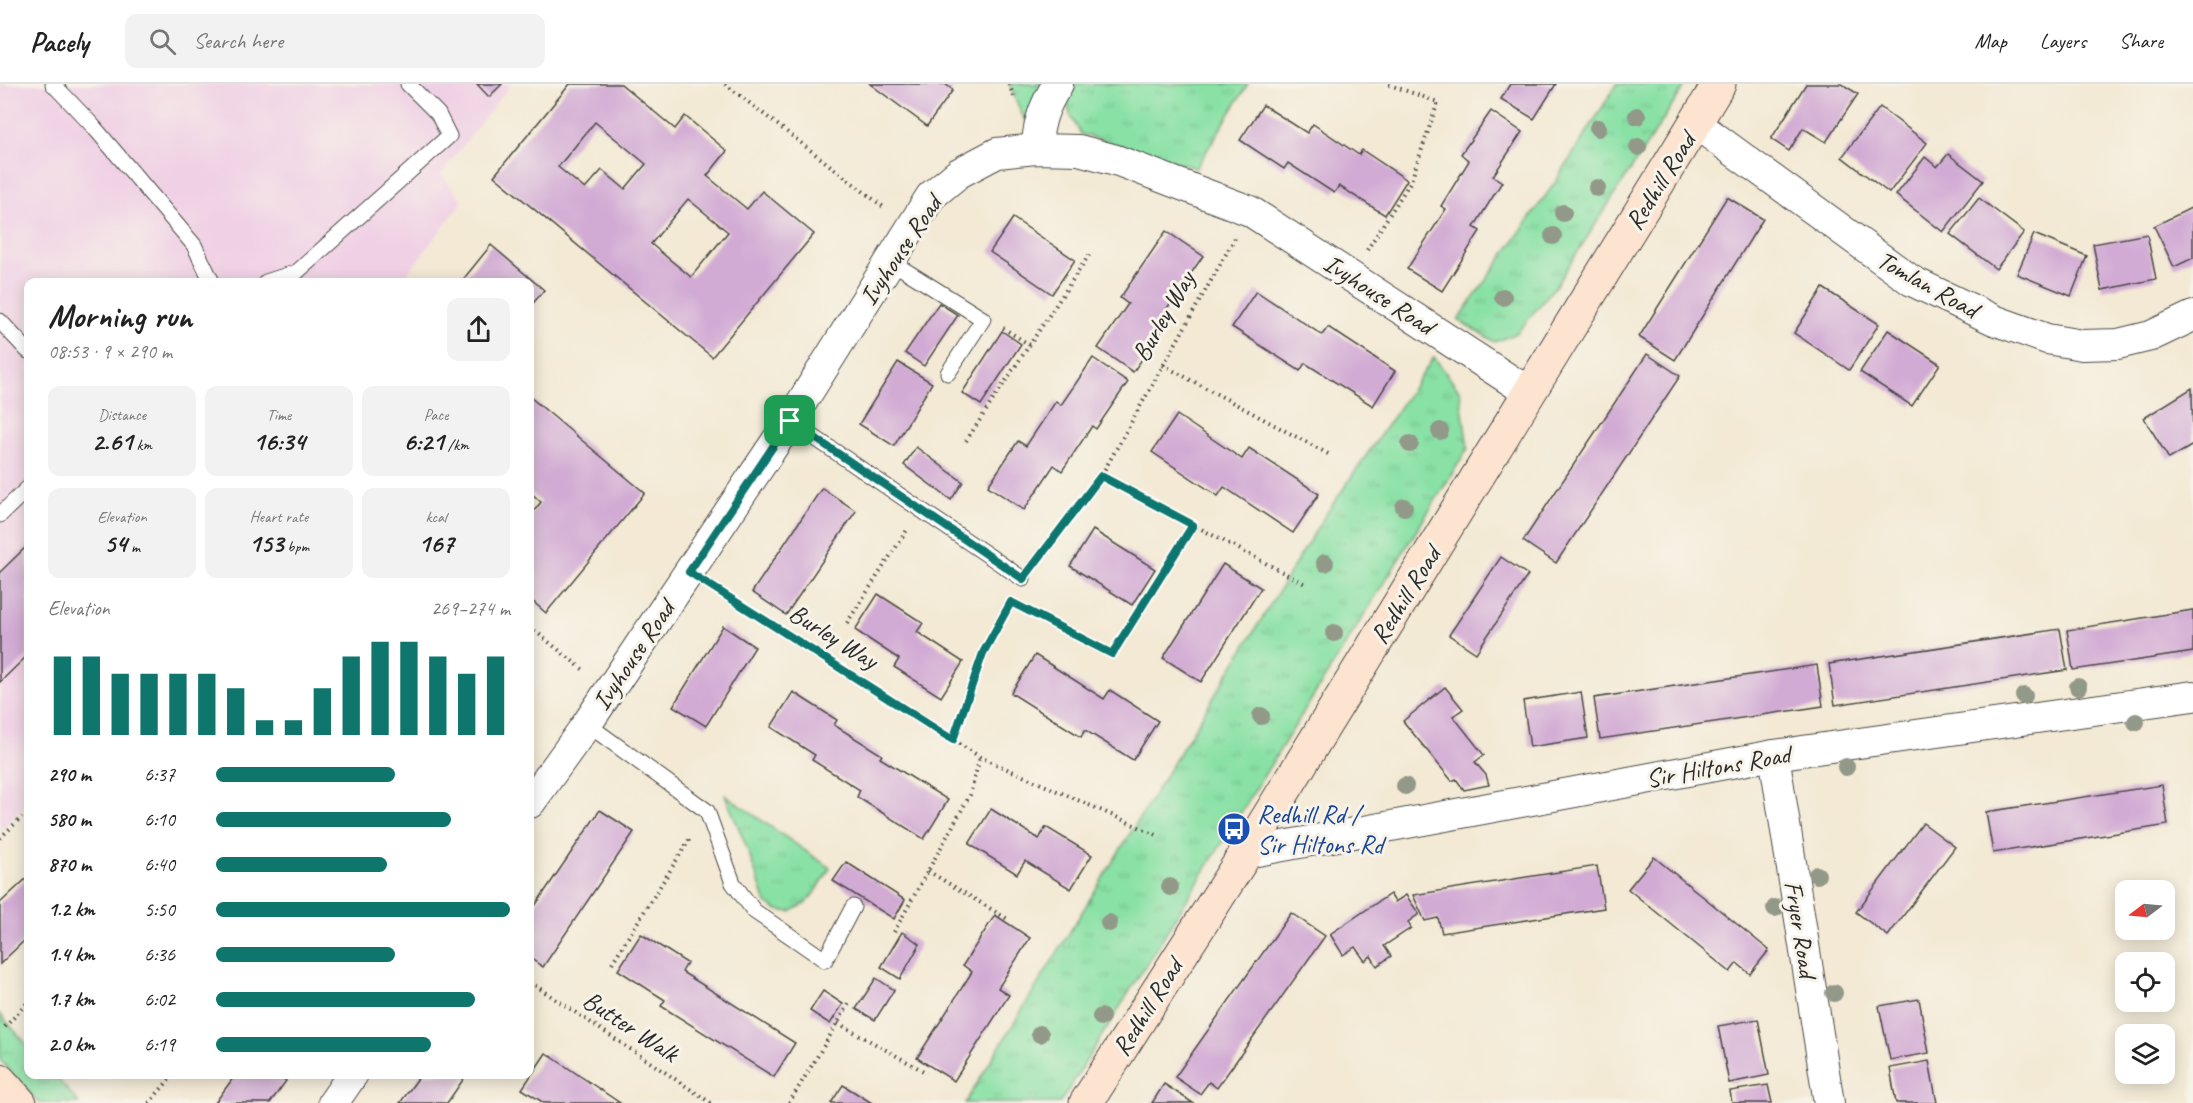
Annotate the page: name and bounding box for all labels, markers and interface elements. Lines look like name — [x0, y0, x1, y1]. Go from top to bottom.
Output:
search box — [125, 14, 545, 68]
text: Pacely — [30, 24, 89, 59]
icon: search — [146, 25, 179, 58]
text: Search here — [194, 27, 283, 55]
text: Map — [1974, 28, 2007, 54]
text: Layers — [2040, 28, 2086, 54]
text: Share — [2119, 28, 2163, 54]
street label: Redhill Road — [1618, 123, 1705, 236]
street label: Ivyhouse Road — [852, 186, 951, 311]
street label: Tomlan Road — [1871, 243, 1987, 328]
street label: Ivyhouse Road — [1317, 247, 1443, 344]
street label: Burley Way — [1124, 263, 1203, 367]
text: Morning run — [48, 295, 192, 337]
button: share — [447, 298, 510, 361]
text: 08:53 · 9 × 290 m — [48, 339, 172, 364]
pin — [764, 395, 815, 446]
icon: arrive — [773, 404, 806, 437]
text: Distance — [98, 405, 146, 425]
text: Time — [267, 405, 291, 425]
text: Pace — [424, 405, 448, 425]
text: 2.61 — [92, 425, 133, 458]
text: 16:34 — [253, 425, 305, 458]
text: 6:21 — [403, 425, 444, 458]
text: km — [133, 435, 152, 455]
text: /km — [444, 435, 469, 455]
text: Elevation — [97, 507, 147, 527]
text: Heart rate — [250, 507, 308, 527]
text: kcal — [425, 507, 447, 527]
text: 54 — [104, 527, 127, 560]
text: 153 — [249, 527, 283, 560]
text: 167 — [418, 527, 454, 560]
text: m — [127, 537, 140, 557]
text: bpm — [283, 537, 309, 557]
street label: Redhill Road — [1363, 537, 1450, 650]
street label: Ivyhouse Road — [585, 591, 684, 716]
text: Elevation — [48, 596, 110, 621]
text: 269–274 m — [431, 596, 510, 621]
street label: Burley Way — [783, 596, 886, 678]
street label: Sir Hiltons Road — [1643, 737, 1796, 795]
text: 290 m — [48, 762, 91, 787]
text: 6:37 — [144, 762, 175, 787]
place label: Redhill Rd / Sir Hiltons Rd — [1257, 798, 1387, 861]
text: 580 m — [48, 807, 91, 832]
text: 6:10 — [144, 807, 175, 832]
bus stop icon: Redhill Rd / Sir Hiltons Rd — [1216, 811, 1252, 847]
text: 870 m — [48, 852, 91, 877]
text: 6:40 — [144, 852, 175, 877]
street label: Fryer Road — [1777, 879, 1825, 983]
north arrow — [2115, 880, 2175, 940]
map controls — [2115, 880, 2175, 1084]
text: 1.2 km — [48, 897, 95, 922]
text: 5:50 — [144, 897, 175, 922]
text: 1.4 km — [48, 942, 95, 967]
text: 6:36 — [144, 942, 175, 967]
street label: Redhill Road — [1105, 949, 1192, 1062]
button: locate — [2115, 952, 2175, 1012]
street label: Butter Walk — [577, 983, 686, 1070]
text: 1.7 km — [48, 987, 94, 1012]
text: 6:02 — [144, 987, 175, 1012]
button: layers — [2115, 1024, 2175, 1084]
text: 2.0 km — [48, 1032, 95, 1057]
text: 6:19 — [144, 1032, 175, 1057]

